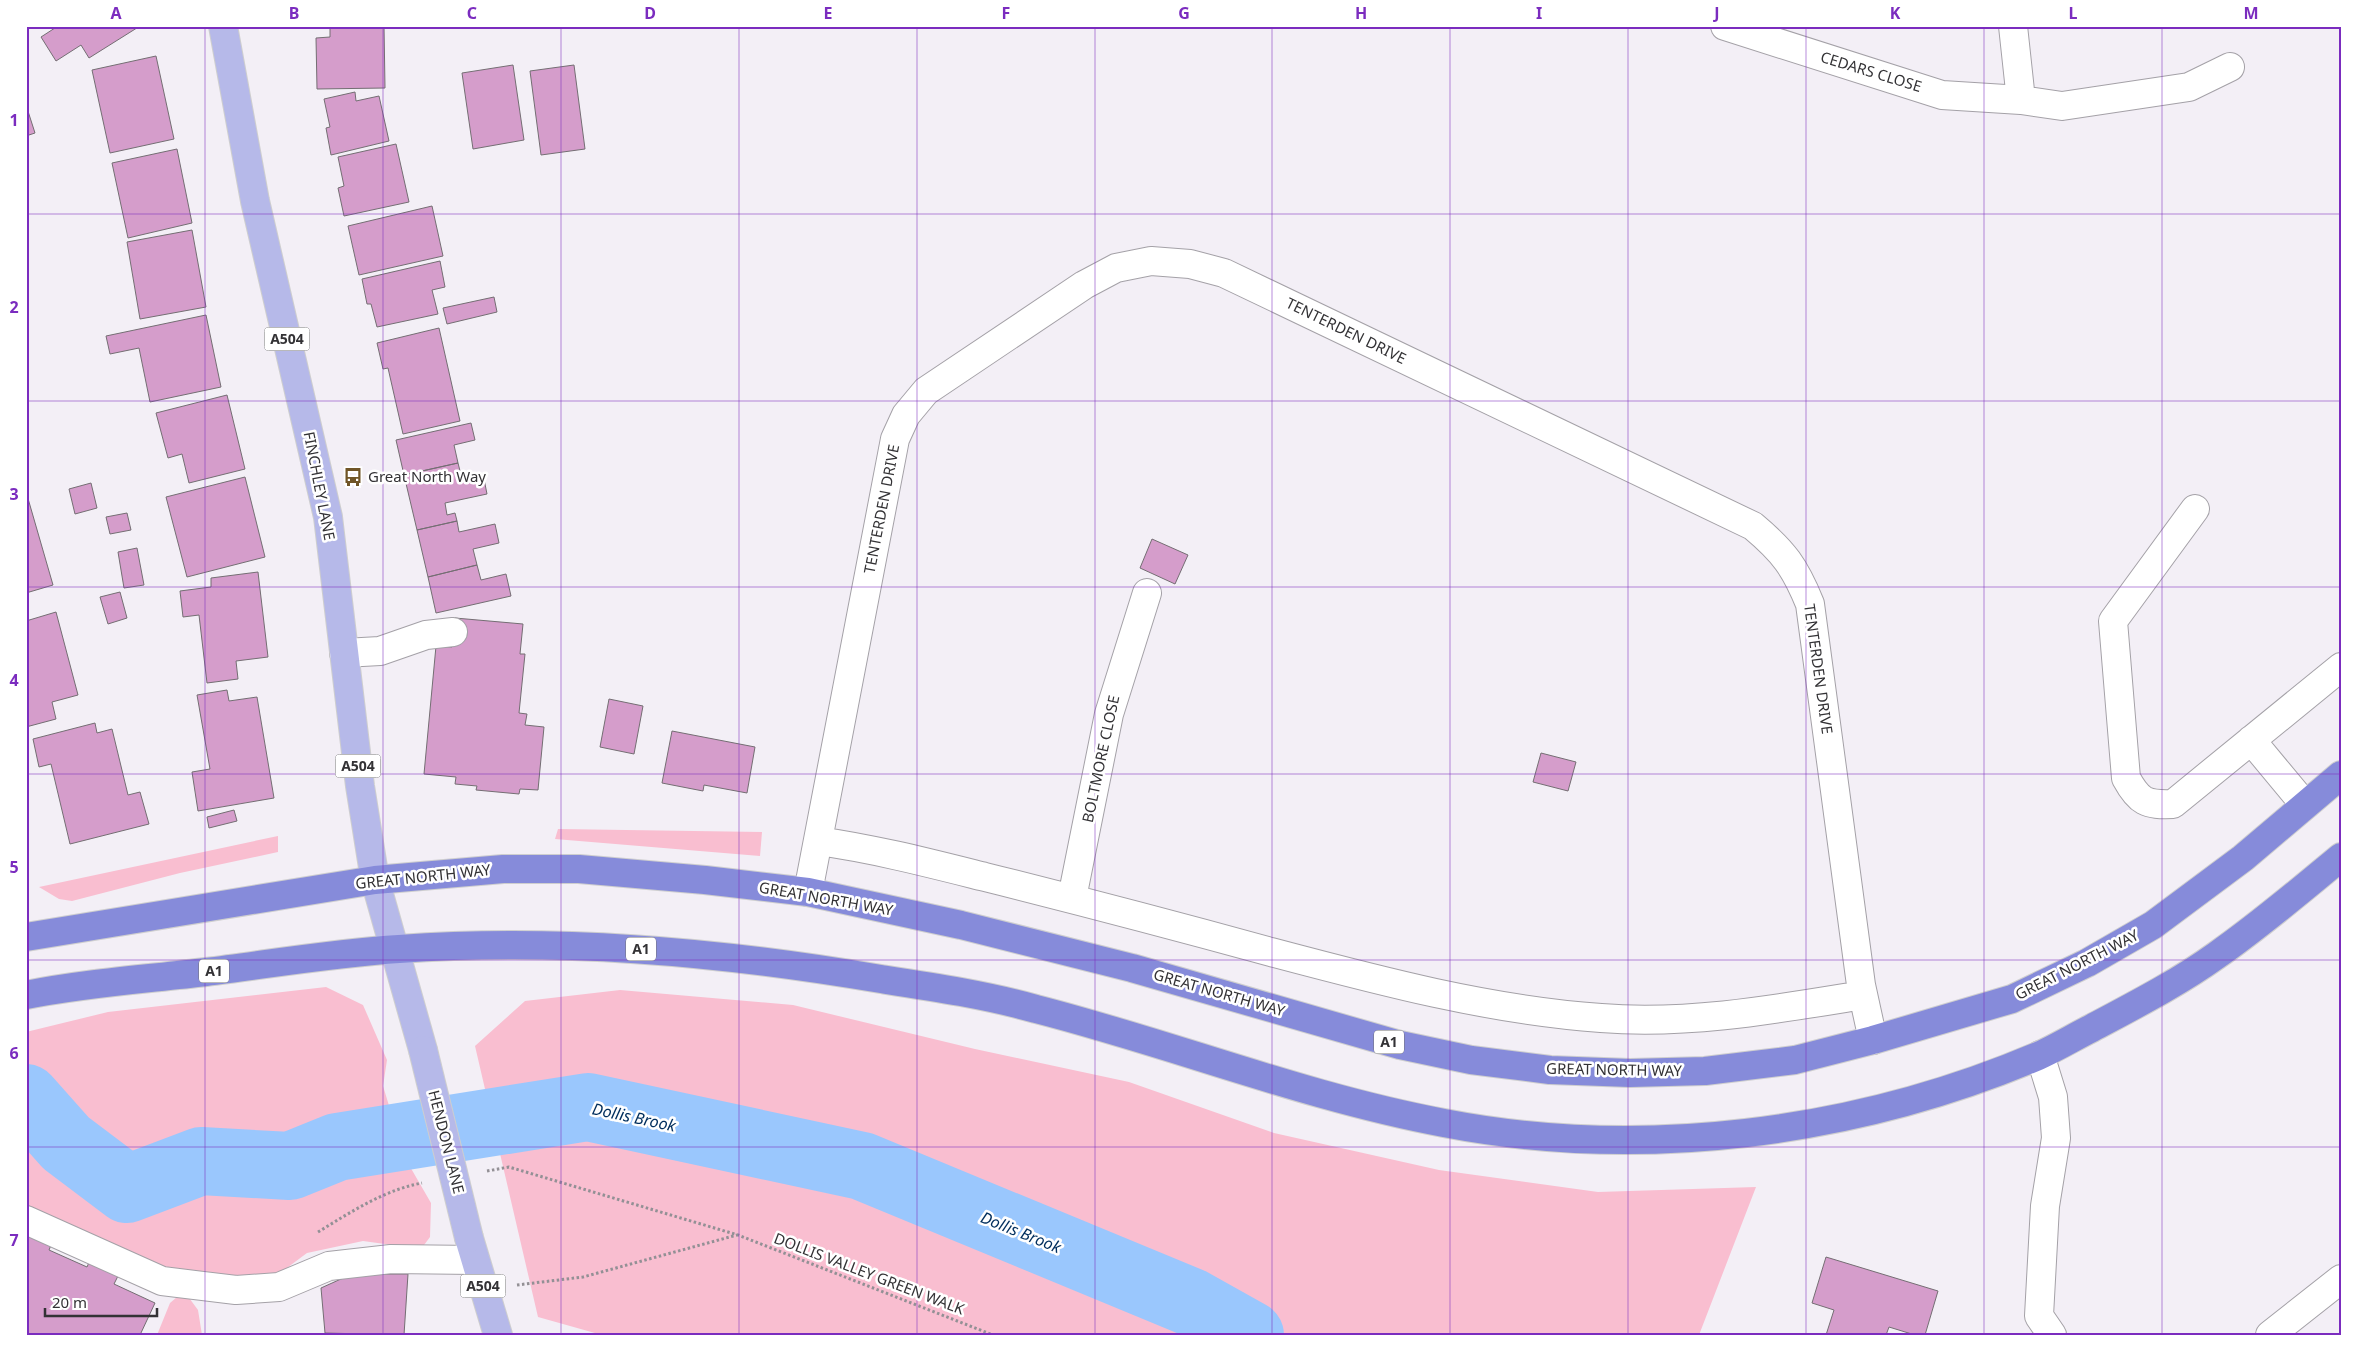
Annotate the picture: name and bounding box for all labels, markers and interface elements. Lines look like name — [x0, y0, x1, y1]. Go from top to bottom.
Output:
text: A — [110, 2, 122, 24]
text: B — [289, 2, 299, 24]
text: C — [467, 2, 477, 24]
text: D — [644, 2, 656, 24]
text: E — [824, 2, 833, 24]
text: F — [1002, 2, 1010, 24]
text: G — [1178, 2, 1190, 24]
text: H — [1355, 2, 1367, 24]
text: I — [1536, 2, 1542, 24]
text: J — [1712, 2, 1720, 24]
text: K — [1890, 2, 1901, 24]
text: L — [2069, 2, 2078, 24]
text: M — [2243, 2, 2259, 24]
street label: CEDARS CLOSE — [1818, 46, 1924, 96]
text: 1 — [9, 109, 19, 131]
street label: TENTERDEN DRIVE — [1283, 292, 1410, 368]
text: 2 — [9, 296, 19, 318]
road number: A504 — [264, 328, 310, 350]
street label: FINCHLEY LANE — [300, 430, 340, 542]
street label: TENTERDEN DRIVE — [859, 442, 903, 575]
bus stop icon: Great North Way — [342, 466, 364, 488]
place label: Great North Way — [368, 466, 486, 486]
text: 3 — [9, 483, 19, 505]
street label: TENTERDEN DRIVE — [1800, 602, 1838, 735]
text: 4 — [9, 669, 19, 691]
street label: BOLTMORE CLOSE — [1077, 693, 1123, 824]
road number: A504 — [336, 754, 380, 778]
text: 5 — [9, 856, 19, 878]
street label: GREAT NORTH WAY — [354, 859, 492, 893]
street label: GREAT NORTH WAY — [758, 876, 895, 920]
street label: GREAT NORTH WAY — [2012, 924, 2142, 1004]
road number: A1 — [626, 938, 656, 961]
road number: A1 — [199, 959, 229, 982]
street label: GREAT NORTH WAY — [1151, 964, 1288, 1020]
road number: A1 — [1374, 1030, 1404, 1054]
text: 6 — [9, 1042, 19, 1064]
street label: GREAT NORTH WAY — [1546, 1058, 1683, 1080]
street label: HENDON LANE — [424, 1088, 469, 1196]
water label: Dollis Brook — [590, 1097, 679, 1137]
water label: Dollis Brook — [978, 1206, 1065, 1258]
street label: DOLLIS VALLEY GREEN WALK — [771, 1227, 968, 1319]
text: 7 — [9, 1229, 19, 1251]
road number: A504 — [460, 1274, 506, 1298]
scale bar — [45, 1286, 158, 1318]
text: 20 m — [52, 1292, 87, 1312]

